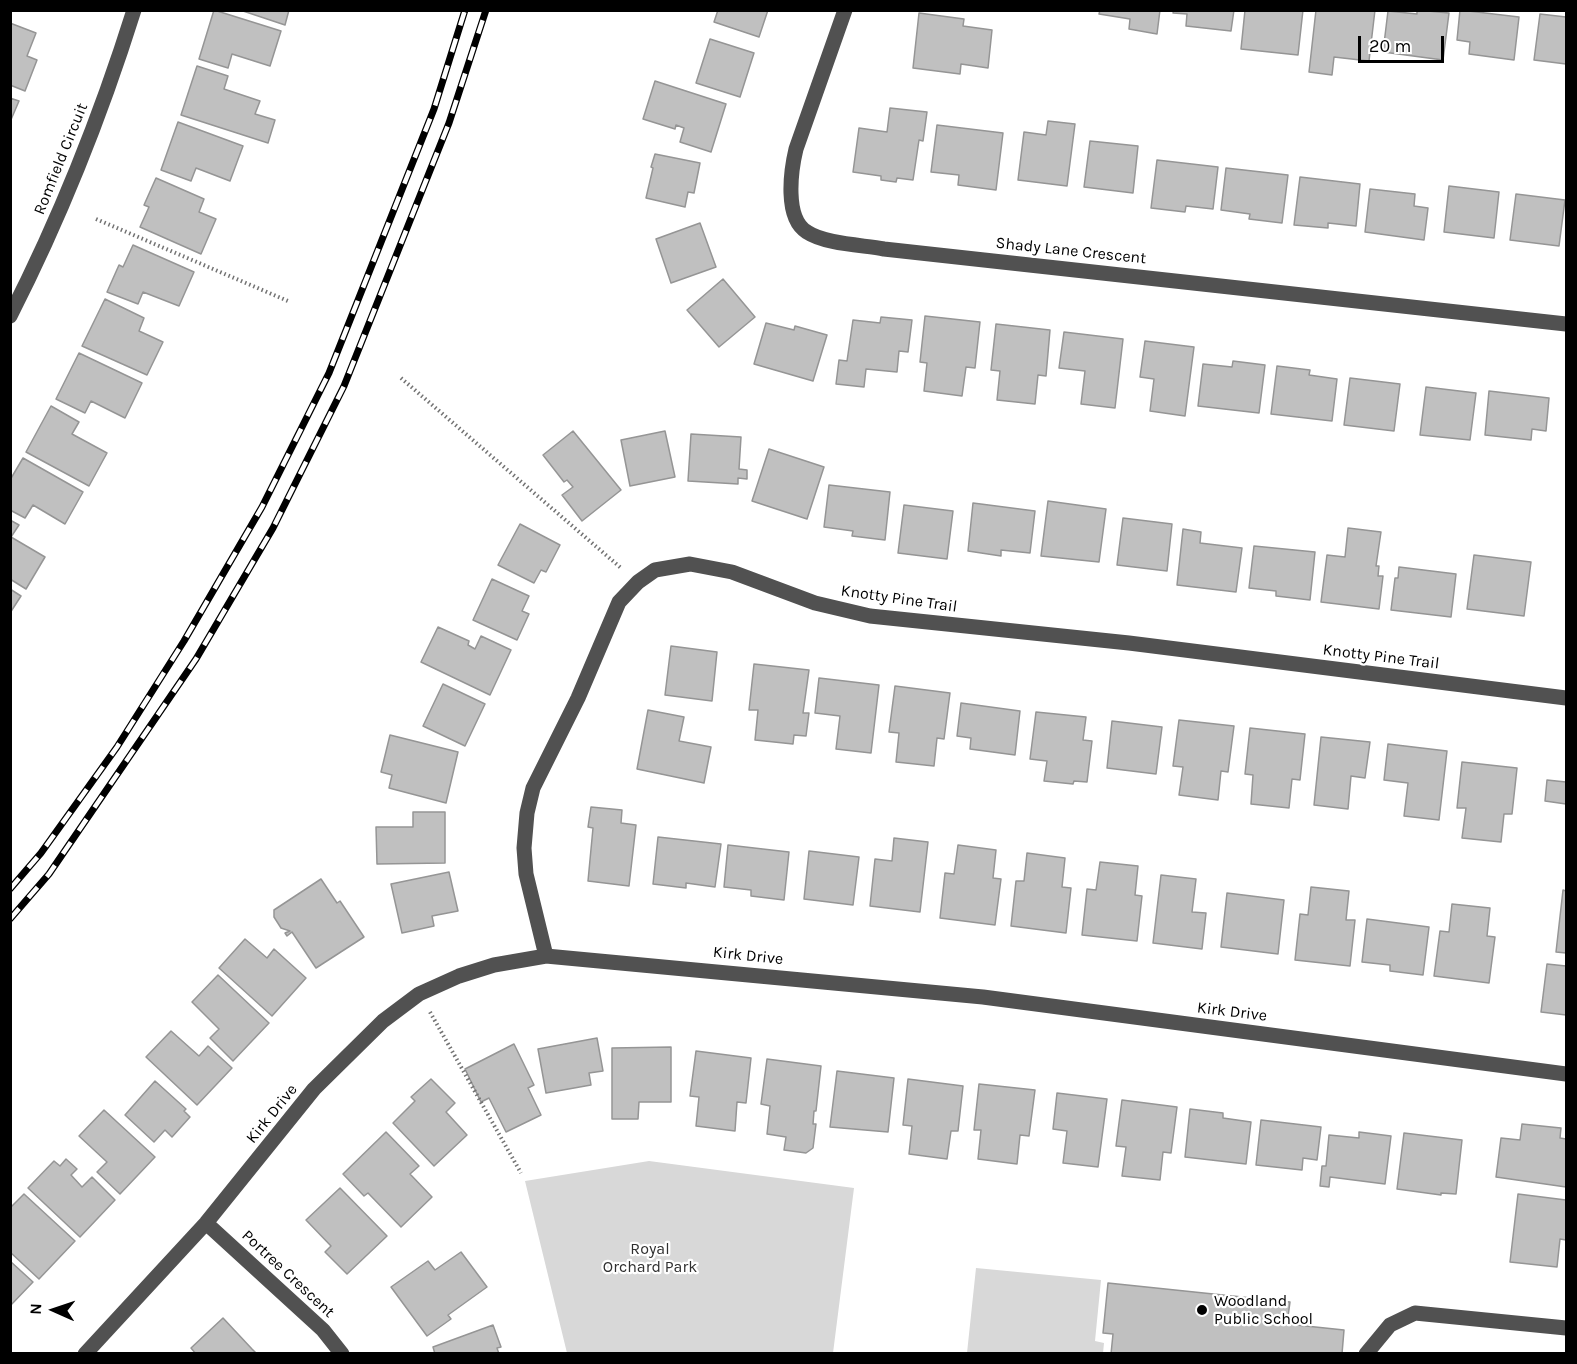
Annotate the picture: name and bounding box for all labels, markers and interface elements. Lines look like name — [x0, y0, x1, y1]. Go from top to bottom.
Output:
scale bar — [1361, 24, 1446, 62]
text: 20 m — [1369, 35, 1411, 57]
street label: Romfield Circuit — [30, 100, 92, 218]
street label: Shady Lane Crescent — [995, 234, 1147, 268]
street label: Knotty Pine Trail — [840, 581, 958, 617]
street label: Knotty Pine Trail — [1322, 640, 1440, 674]
street label: Kirk Drive — [712, 943, 784, 969]
street label: Kirk Drive — [1196, 998, 1268, 1026]
street label: Kirk Drive — [242, 1081, 302, 1147]
street label: Portree Crescent — [238, 1226, 338, 1322]
park label: Royal Orchard Park — [603, 1239, 697, 1277]
north arrow — [24, 1280, 84, 1340]
place label: Woodland Public School — [1214, 1291, 1313, 1329]
text: N — [26, 1303, 45, 1315]
marker: Woodland Public School — [1195, 1303, 1209, 1317]

